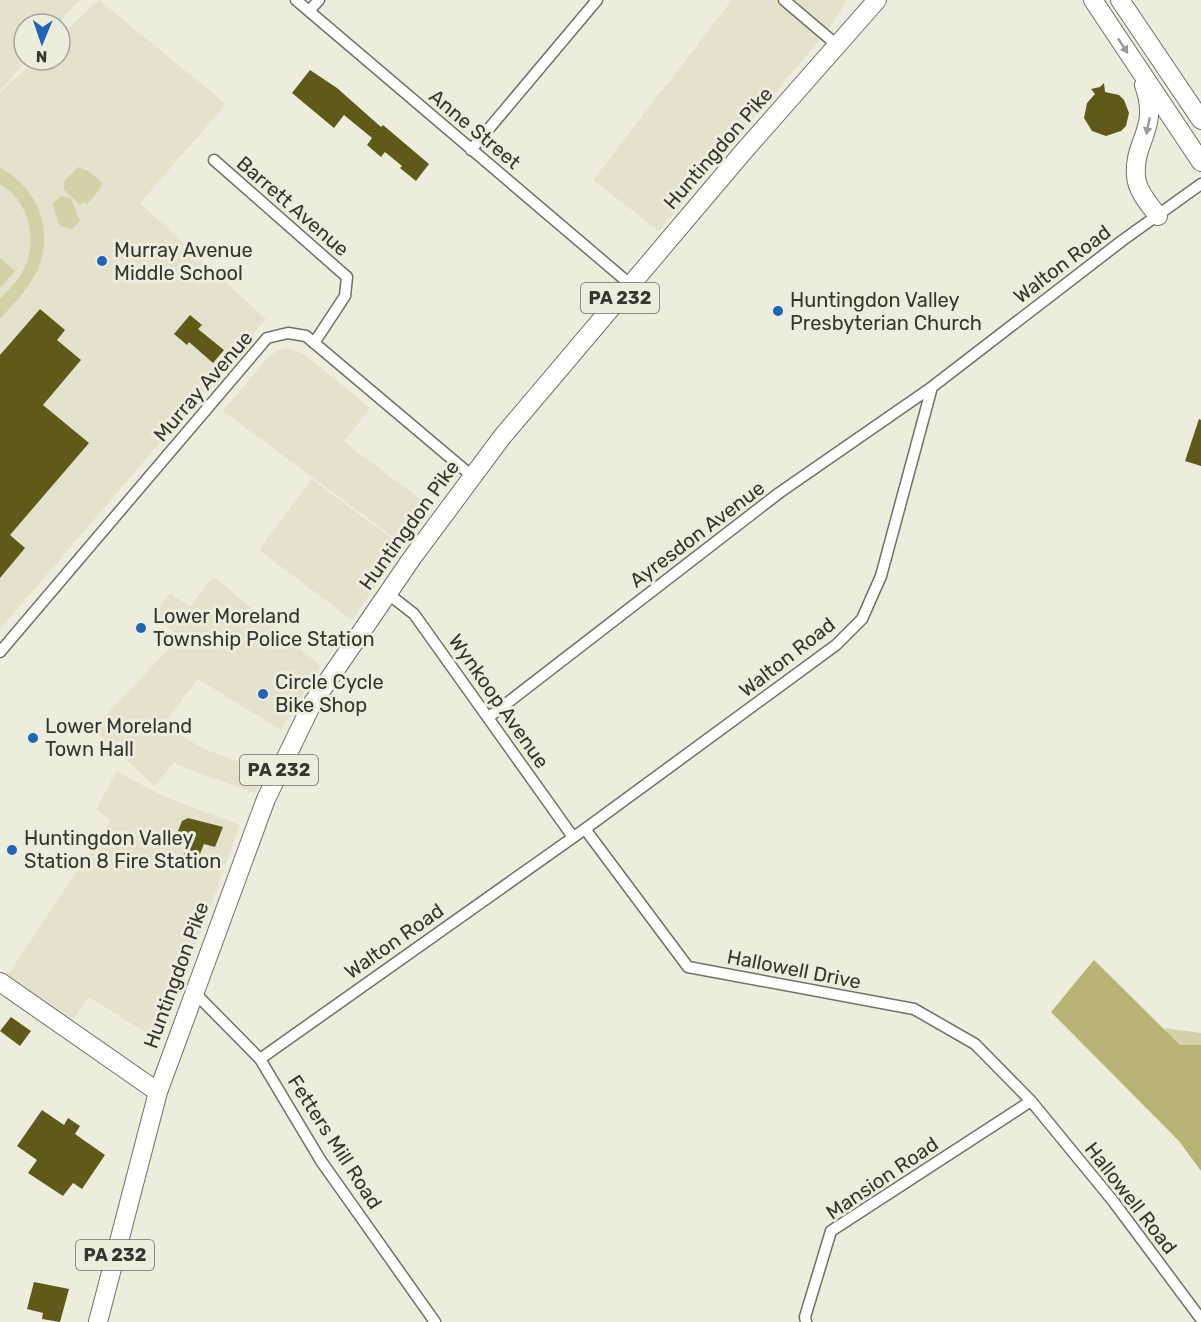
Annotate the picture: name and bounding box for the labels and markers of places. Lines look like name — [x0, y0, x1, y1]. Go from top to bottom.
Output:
place label: Murray Avenue Middle School — [114, 238, 253, 285]
marker: Murray Avenue Middle School — [95, 254, 109, 268]
place label: Huntingdon Valley Presbyterian Church — [790, 288, 982, 335]
marker: Huntingdon Valley Presbyterian Church — [771, 304, 785, 318]
place label: Lower Moreland Township Police Station — [153, 604, 375, 651]
marker: Lower Moreland Township Police Station — [134, 621, 148, 635]
place label: Circle Cycle Bike Shop — [275, 670, 384, 717]
marker: Circle Cycle Bike Shop — [256, 687, 270, 701]
place label: Lower Moreland Town Hall — [45, 714, 192, 761]
marker: Lower Moreland Town Hall — [26, 731, 40, 745]
place label: Huntingdon Valley Station 8 Fire Station — [24, 826, 221, 873]
marker: Huntingdon Valley Station 8 Fire Station — [5, 843, 19, 857]

